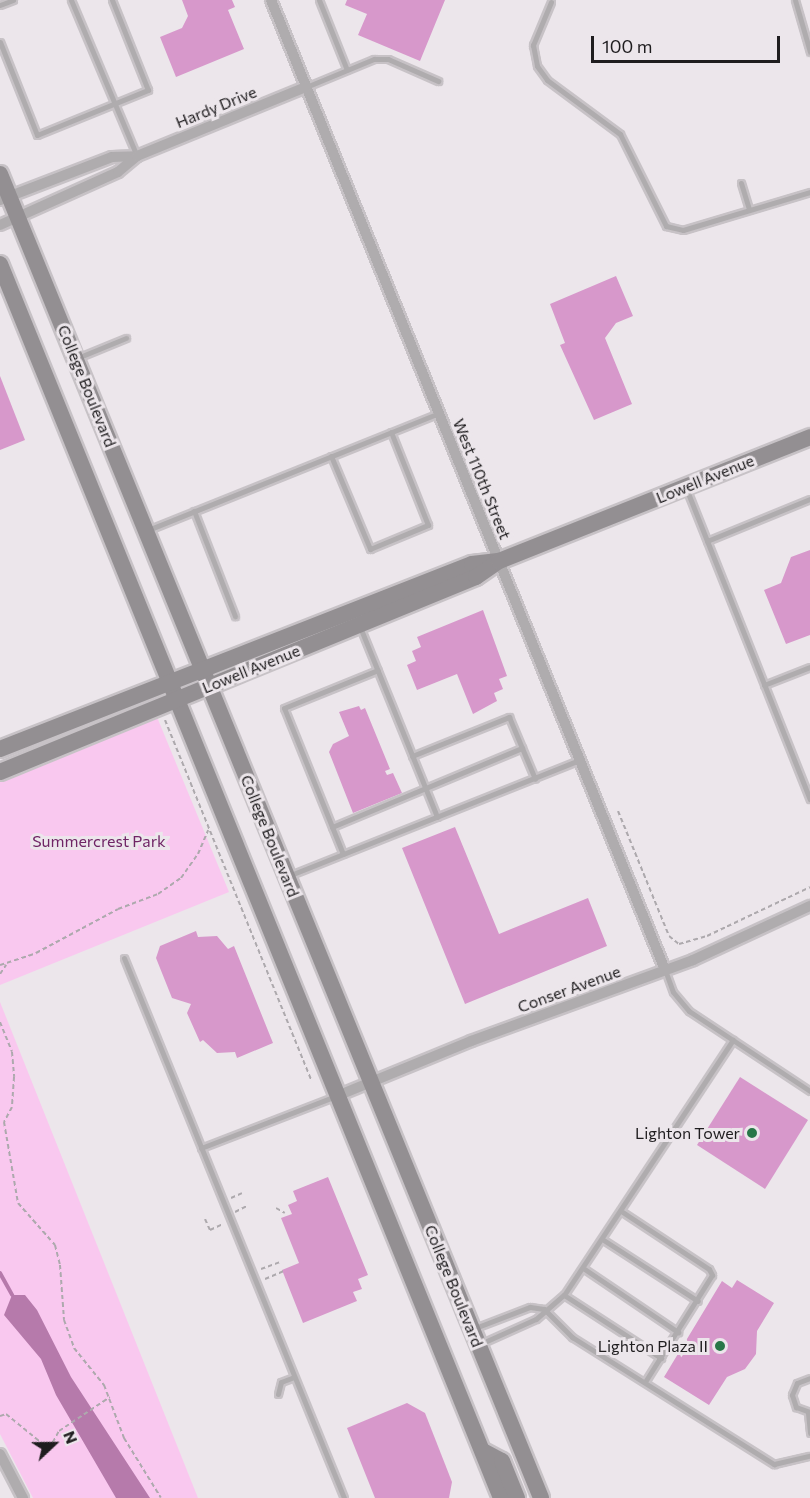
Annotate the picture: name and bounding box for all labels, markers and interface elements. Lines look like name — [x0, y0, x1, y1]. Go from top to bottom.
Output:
scale bar — [594, 24, 783, 62]
text: 100 m — [602, 35, 652, 57]
street label: Hardy Drive — [173, 82, 259, 132]
street label: College Boulevard — [54, 322, 120, 450]
street label: West 110th Street — [449, 416, 515, 542]
street label: Lowell Avenue — [653, 451, 757, 507]
street label: Lowell Avenue — [199, 641, 303, 697]
street label: College Boulevard — [237, 772, 303, 900]
park label: Summercrest Park — [32, 831, 166, 851]
street label: Conser Avenue — [515, 961, 623, 1017]
place label: Lighton Tower — [635, 1123, 740, 1143]
marker: Lighton Tower — [745, 1126, 759, 1140]
street label: College Boulevard — [421, 1222, 487, 1350]
place label: Lighton Plaza II — [598, 1336, 708, 1356]
marker: Lighton Plaza II — [713, 1339, 727, 1353]
north arrow — [24, 1414, 84, 1474]
text: N — [60, 1428, 82, 1446]

